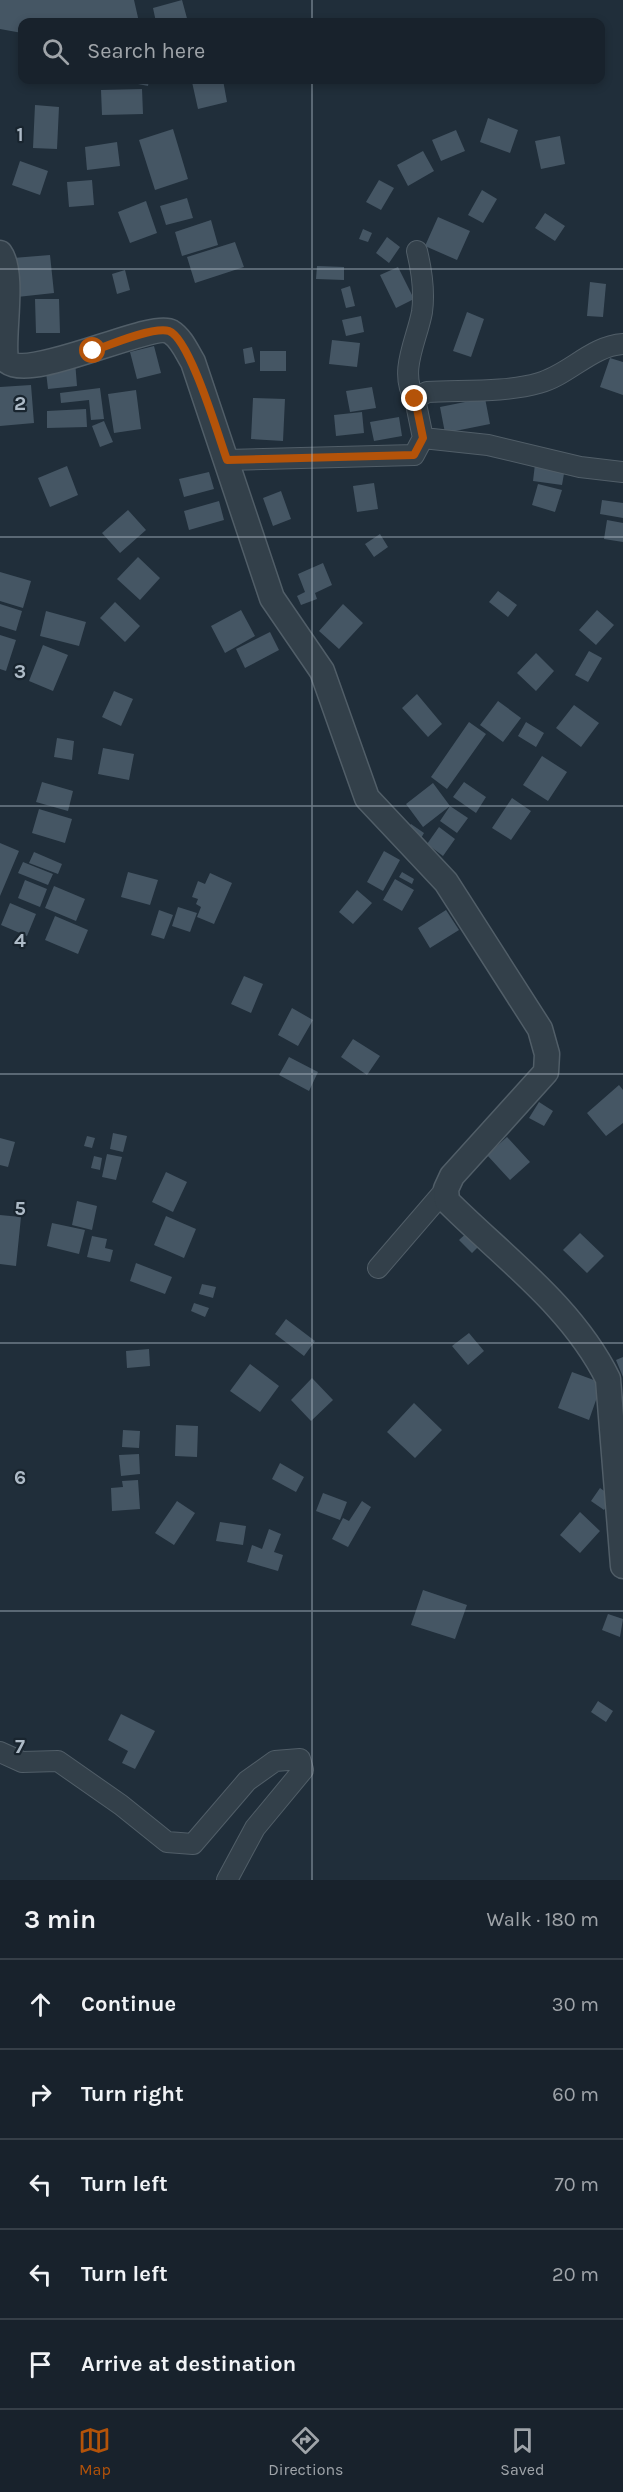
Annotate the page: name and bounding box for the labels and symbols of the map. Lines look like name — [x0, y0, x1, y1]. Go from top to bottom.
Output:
text: 1 — [16, 123, 24, 146]
route start — [79, 337, 105, 363]
route end — [401, 385, 427, 411]
text: 2 — [14, 392, 26, 415]
text: 3 — [14, 660, 26, 683]
text: 4 — [14, 929, 26, 952]
text: 5 — [14, 1197, 26, 1220]
text: 6 — [14, 1466, 26, 1489]
text: 7 — [15, 1735, 25, 1758]

